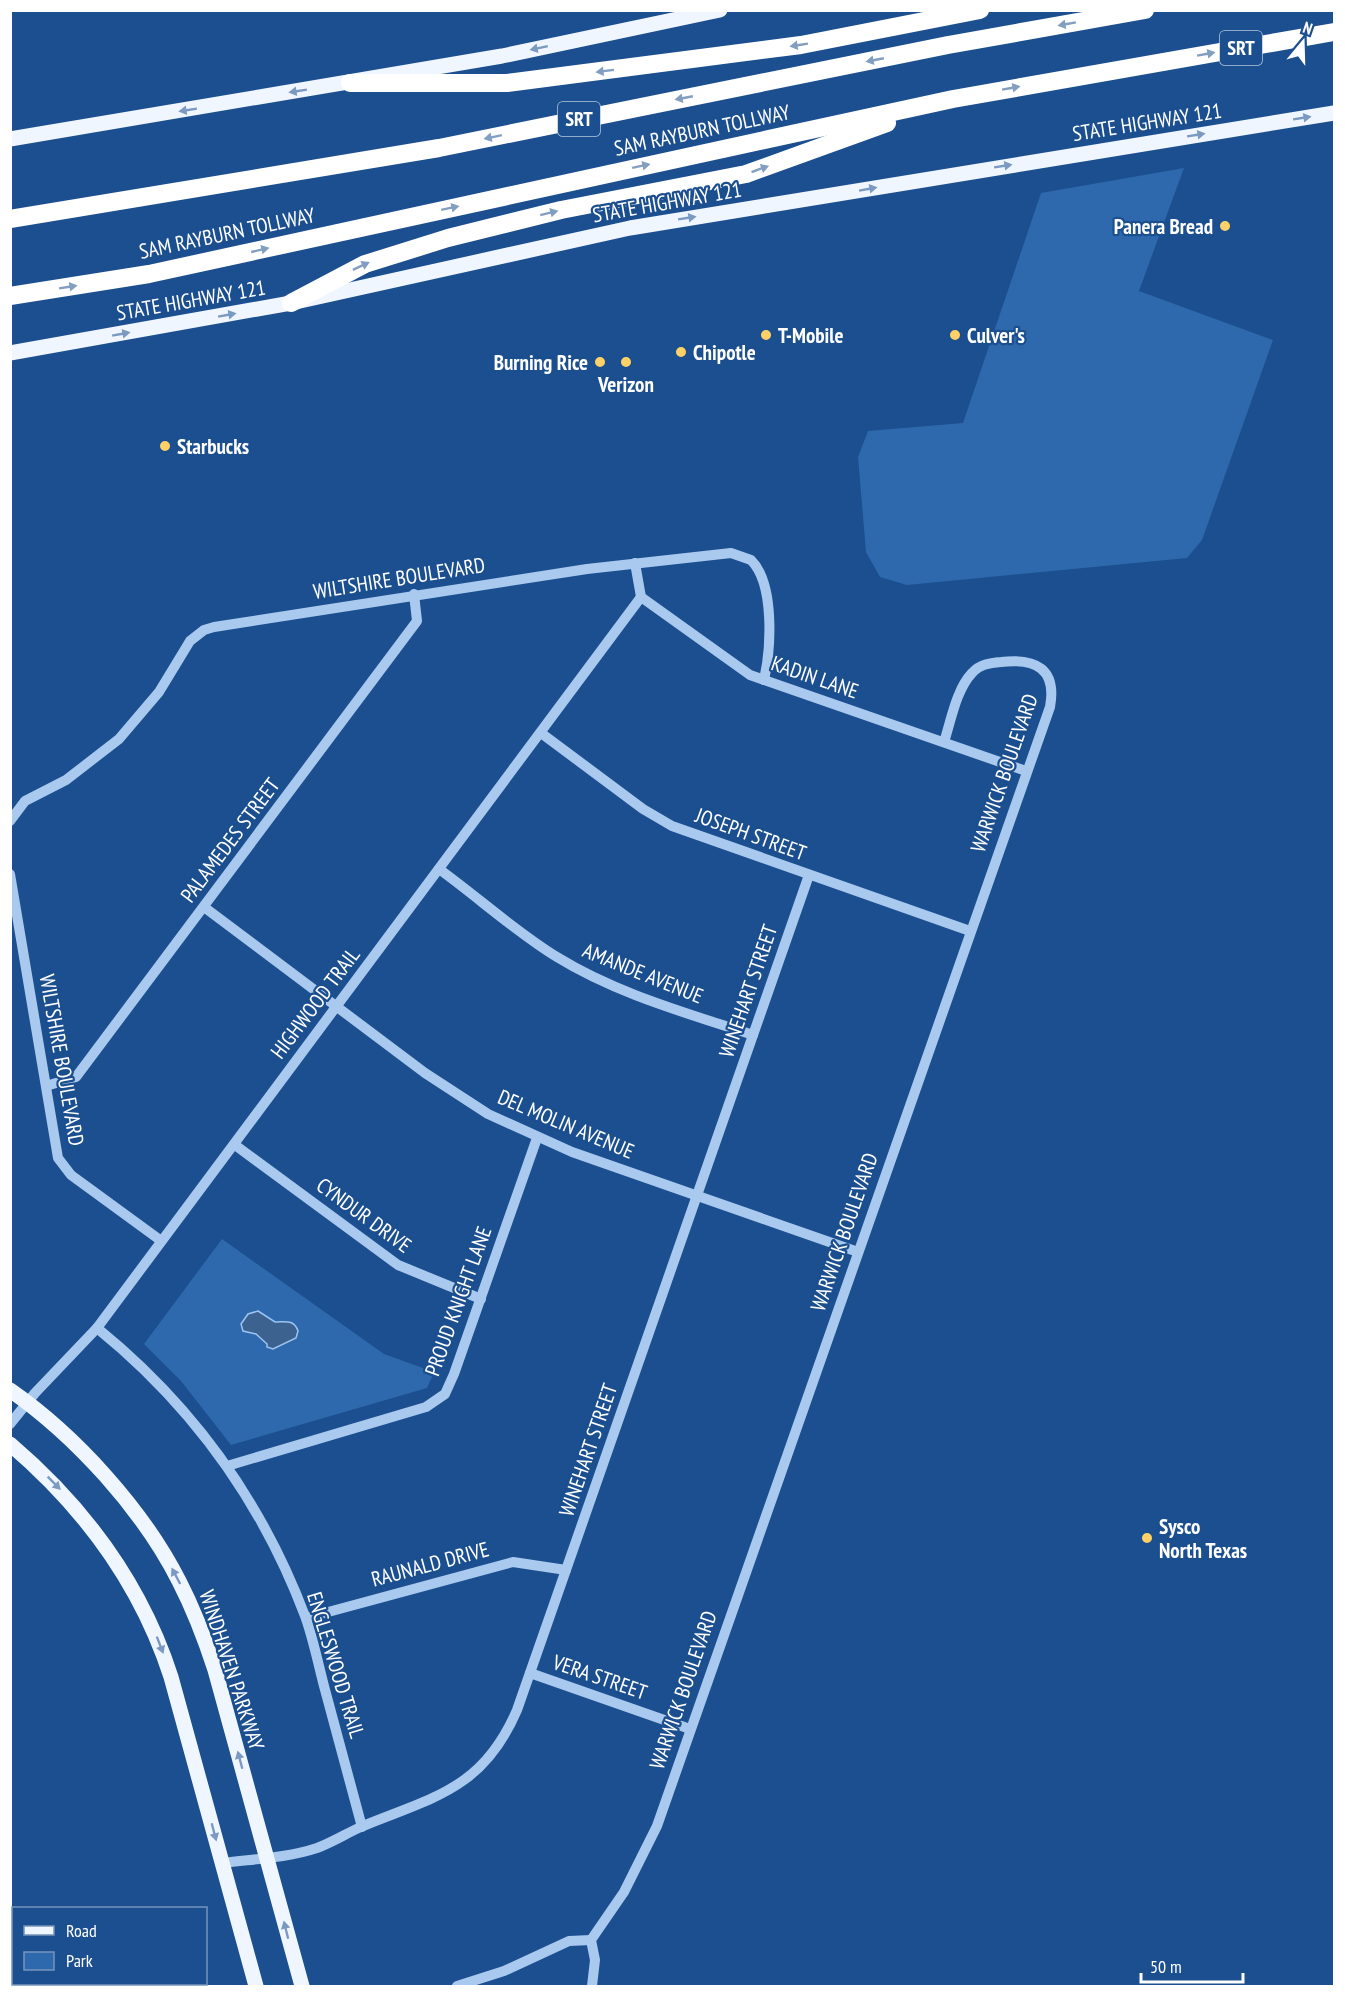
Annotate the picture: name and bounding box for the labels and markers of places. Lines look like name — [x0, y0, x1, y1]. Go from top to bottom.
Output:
place label: Panera Bread — [1114, 213, 1213, 240]
marker: Panera Bread — [1218, 219, 1232, 233]
place label: T-Mobile — [778, 322, 843, 349]
place label: Culver's — [967, 322, 1025, 349]
marker: T-Mobile — [759, 328, 773, 342]
marker: Culver's — [948, 328, 962, 342]
place label: Chipotle — [693, 339, 756, 366]
marker: Chipotle — [674, 345, 688, 359]
place label: Burning Rice — [494, 349, 588, 376]
marker: Burning Rice — [593, 355, 607, 369]
marker: Verizon — [619, 355, 633, 369]
place label: Verizon — [597, 371, 654, 398]
place label: Starbucks — [177, 433, 249, 460]
marker: Starbucks — [158, 439, 172, 453]
place label: Sysco North Texas — [1159, 1513, 1247, 1564]
marker: Sysco North Texas — [1140, 1531, 1154, 1545]

